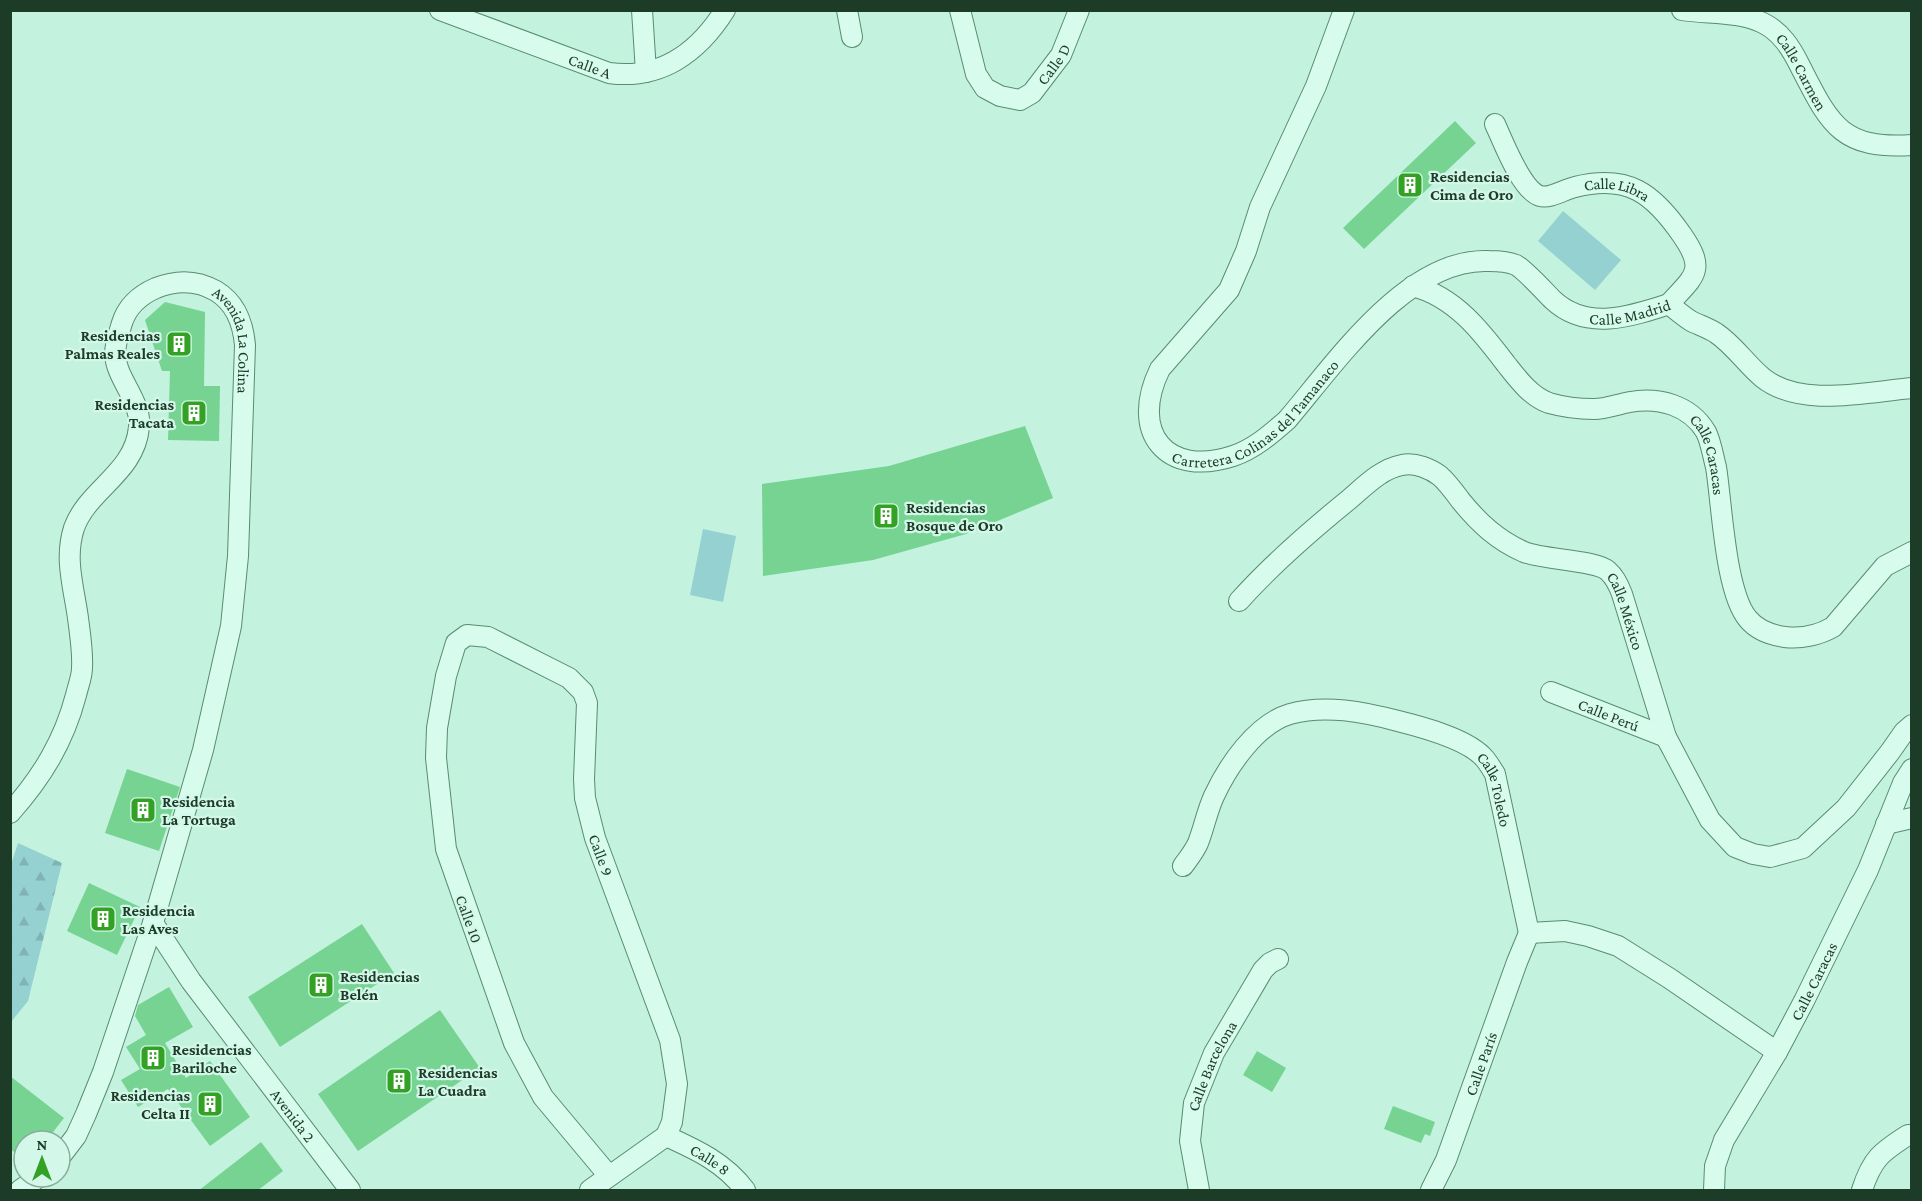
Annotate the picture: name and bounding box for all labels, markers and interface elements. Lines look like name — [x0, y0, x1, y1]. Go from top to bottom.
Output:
street label: Calle Carmen — [1773, 29, 1831, 114]
street label: Calle D — [1033, 41, 1073, 88]
street label: Calle A — [566, 50, 614, 82]
place label: Residencias Cima de Oro — [1430, 168, 1513, 203]
building icon: Residencias Cima de Oro — [1395, 170, 1425, 200]
street label: Calle Libra — [1583, 174, 1654, 205]
street label: Avenida La Colina — [210, 283, 254, 395]
street label: Calle Madrid — [1588, 295, 1673, 327]
place label: Residencias Palmas Reales — [65, 327, 160, 362]
building icon: Residencias Palmas Reales — [164, 329, 194, 359]
street label: Carretera Colinas del Tamanaco — [1170, 356, 1342, 470]
place label: Residencias Tacata — [94, 396, 174, 431]
building icon: Residencias Tacata — [179, 398, 209, 428]
street label: Calle Caracas — [1687, 410, 1728, 496]
place label: Residencias Bosque de Oro — [906, 499, 1003, 534]
building icon: Residencias Bosque de Oro — [871, 501, 901, 531]
street label: Calle México — [1604, 568, 1647, 652]
street label: Calle Perú — [1576, 695, 1642, 734]
street label: Calle Toledo — [1474, 748, 1515, 828]
place label: Residencia La Tortuga — [162, 793, 236, 828]
building icon: Residencia La Tortuga — [128, 795, 158, 825]
street label: Calle 9 — [586, 832, 617, 878]
street label: Calle 10 — [453, 893, 485, 945]
place label: Residencia Las Aves — [122, 902, 195, 937]
building icon: Residencia Las Aves — [88, 904, 118, 934]
street label: Calle Caracas — [1787, 939, 1840, 1023]
place label: Residencias Belén — [340, 968, 420, 1003]
building icon: Residencias Belén — [306, 970, 336, 1000]
street label: Calle Barcelona — [1185, 1017, 1240, 1112]
street label: Calle París — [1461, 1029, 1500, 1098]
place label: Residencias Bariloche — [172, 1041, 252, 1076]
building icon: Residencias Bariloche — [138, 1043, 168, 1073]
place label: Residencias La Cuadra — [418, 1064, 498, 1099]
building icon: Residencias La Cuadra — [384, 1066, 414, 1096]
street label: Avenida 2 — [268, 1085, 319, 1145]
place label: Residencias Celta II — [110, 1087, 190, 1122]
building icon: Residencias Celta II — [195, 1089, 225, 1119]
north arrow — [12, 1129, 72, 1189]
text: N — [37, 1136, 48, 1153]
street label: Calle 8 — [688, 1140, 734, 1178]

